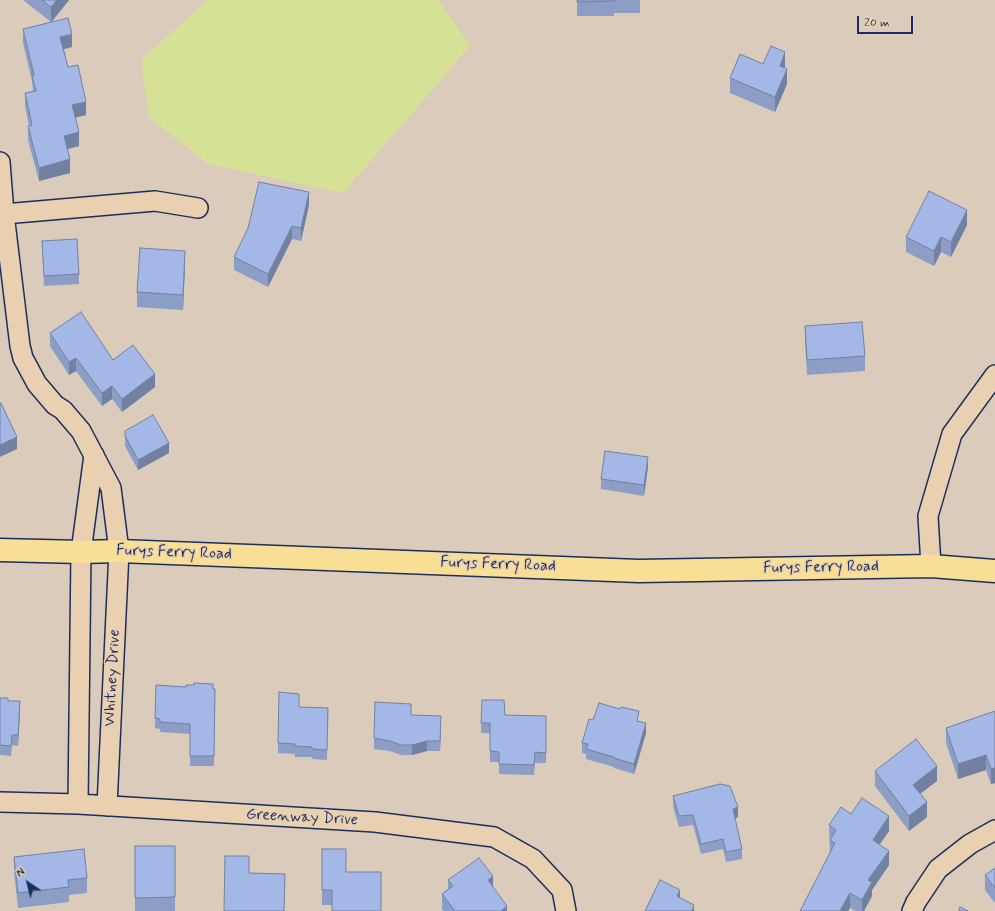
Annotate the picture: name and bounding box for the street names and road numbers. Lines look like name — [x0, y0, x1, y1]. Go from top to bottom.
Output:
street label: Furys Ferry Road — [116, 541, 232, 565]
street label: Furys Ferry Road — [440, 553, 556, 577]
street label: Furys Ferry Road — [763, 557, 879, 579]
street label: Whitney Drive — [101, 629, 125, 727]
street label: Greenway Drive — [246, 805, 358, 831]

